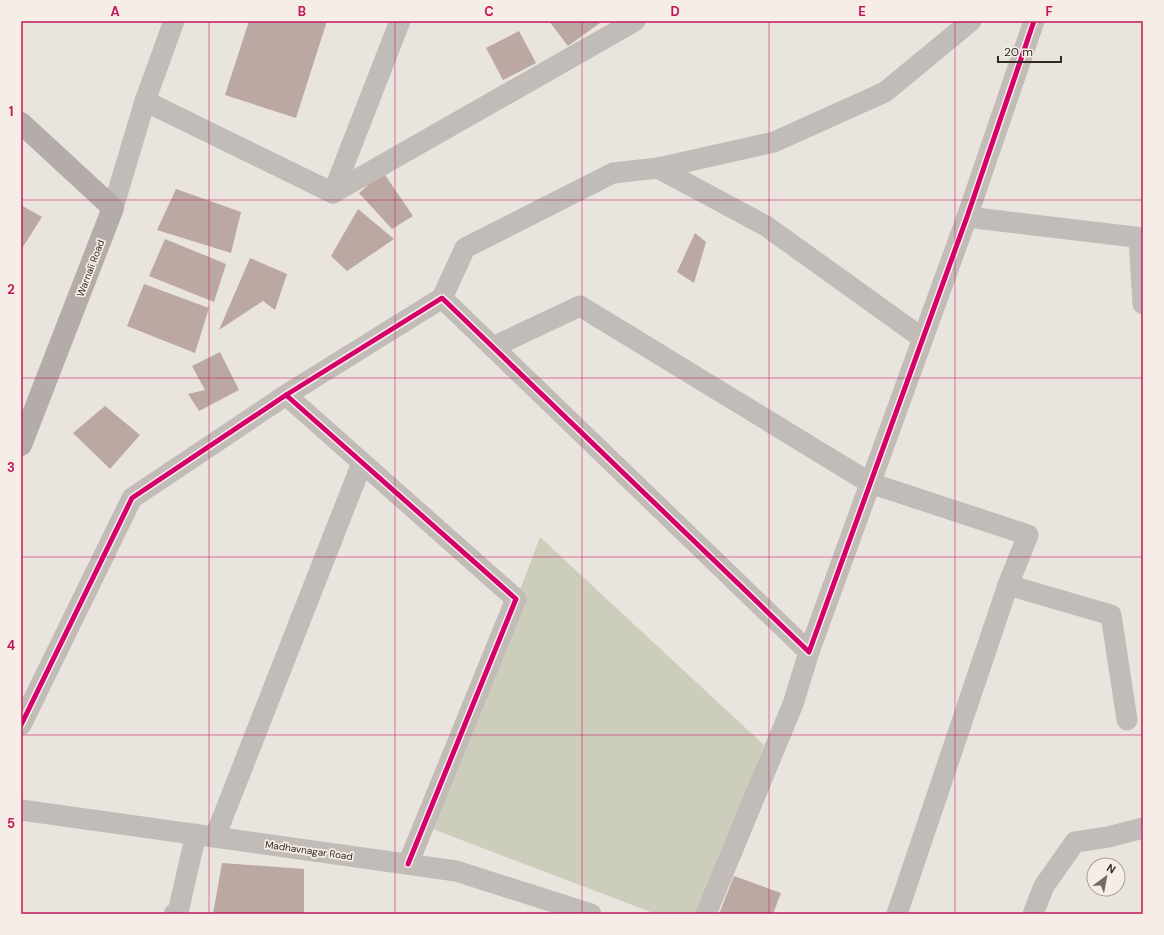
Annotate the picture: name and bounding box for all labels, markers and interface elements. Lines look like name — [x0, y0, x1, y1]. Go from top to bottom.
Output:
text: A — [110, 3, 120, 20]
text: B — [298, 3, 306, 20]
text: C — [484, 3, 494, 20]
text: D — [670, 3, 680, 20]
text: E — [858, 3, 866, 20]
text: F — [1045, 3, 1053, 20]
scale bar — [998, 38, 1061, 64]
text: 20 m — [1004, 44, 1033, 60]
text: 1 — [9, 103, 13, 120]
street label: Warnali Road — [74, 238, 107, 299]
text: 2 — [7, 281, 15, 298]
text: 3 — [7, 459, 15, 476]
text: 4 — [7, 637, 15, 654]
text: 5 — [7, 815, 15, 832]
street label: Madhavnagar Road — [264, 838, 354, 863]
north arrow — [1086, 857, 1126, 897]
text: N — [1104, 860, 1118, 877]

